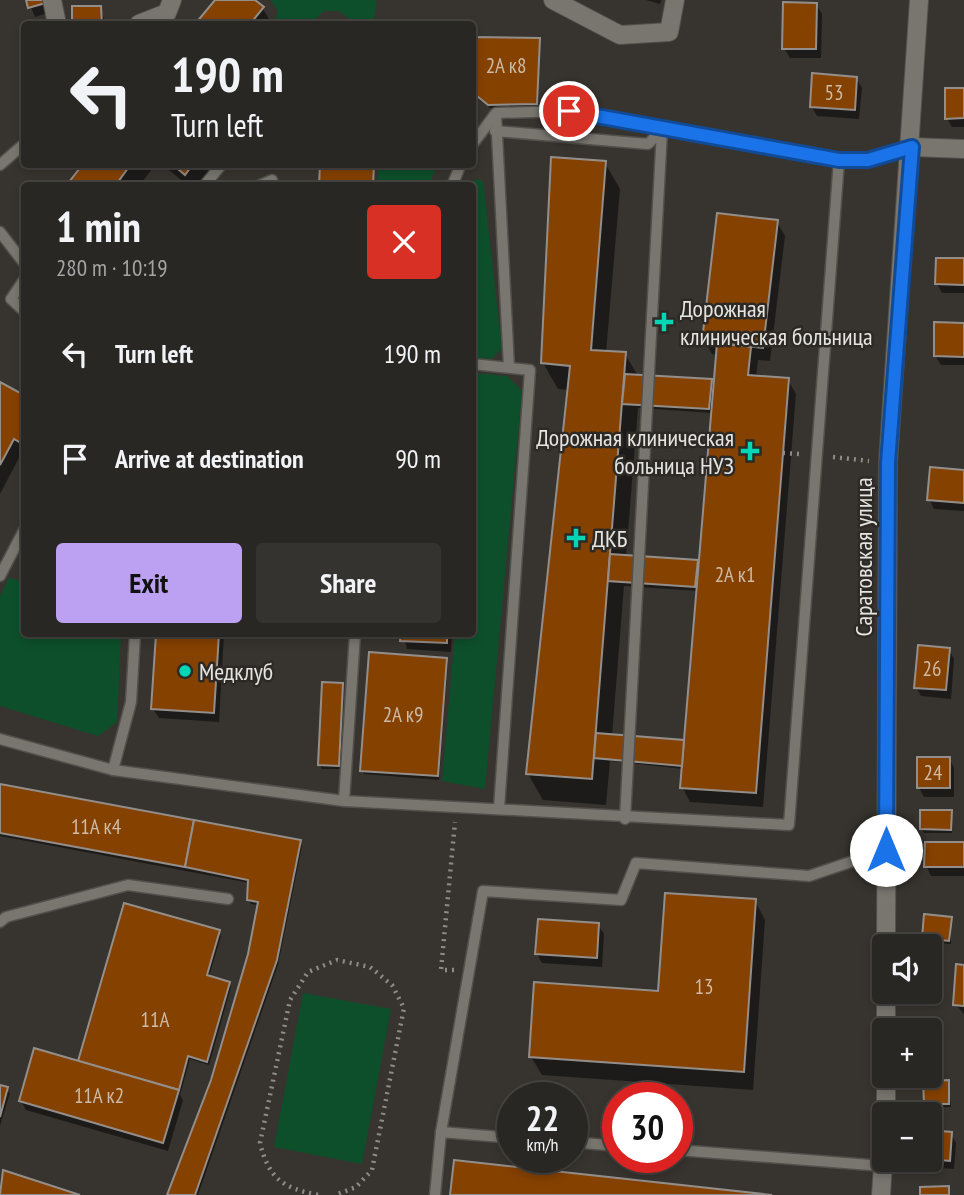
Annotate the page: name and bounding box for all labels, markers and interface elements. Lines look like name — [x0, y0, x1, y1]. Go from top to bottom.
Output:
text: 190 m — [171, 42, 284, 106]
icon: left — [56, 49, 147, 140]
house number: 2А к8 — [486, 52, 526, 79]
house number: 53 — [825, 79, 843, 106]
pin — [539, 81, 599, 141]
icon: arrive — [550, 92, 588, 130]
text: Turn left — [171, 104, 263, 146]
text: 1 min — [56, 199, 141, 254]
button: close — [367, 205, 441, 279]
text: 280 m · 10:19 — [56, 253, 168, 282]
place label: Дорожная клиническая больница — [680, 293, 873, 352]
marker: Дорожная клиническая больница — [654, 312, 674, 332]
icon: left — [56, 335, 94, 373]
text: Turn left — [115, 337, 193, 370]
text: 190 m — [383, 337, 441, 370]
place label: Дорожная клиническая больница НУЗ — [536, 422, 734, 481]
icon: arrive — [56, 440, 94, 478]
marker: Дорожная клиническая больница НУЗ — [740, 441, 760, 461]
text: Arrive at destination — [115, 442, 304, 475]
text: 90 m — [395, 442, 441, 475]
street label: Саратовская улица — [848, 478, 879, 636]
place label: ДКБ — [592, 523, 628, 554]
marker: ДКБ — [566, 528, 586, 548]
button: Exit — [56, 543, 242, 623]
button: Share — [256, 543, 441, 623]
house number: 2А к1 — [715, 561, 755, 588]
house number: 26 — [923, 655, 941, 682]
place label: Медклуб — [199, 656, 273, 687]
marker: Медклуб — [177, 663, 193, 679]
house number: 2А к9 — [383, 701, 423, 728]
house number: 24 — [924, 759, 943, 786]
house number: 11А к4 — [71, 813, 122, 840]
position arrow — [849, 813, 923, 887]
map controls — [872, 934, 942, 1172]
button: sound — [872, 934, 942, 1004]
house number: 13 — [695, 973, 713, 1000]
house number: 11А — [141, 1006, 169, 1033]
button: + — [872, 1018, 942, 1088]
house number: 11А к2 — [74, 1082, 124, 1109]
speed limit sign: 30 — [602, 1082, 693, 1173]
text: 22 — [526, 1095, 559, 1141]
button: − — [872, 1102, 942, 1172]
text: km/h — [527, 1133, 558, 1156]

